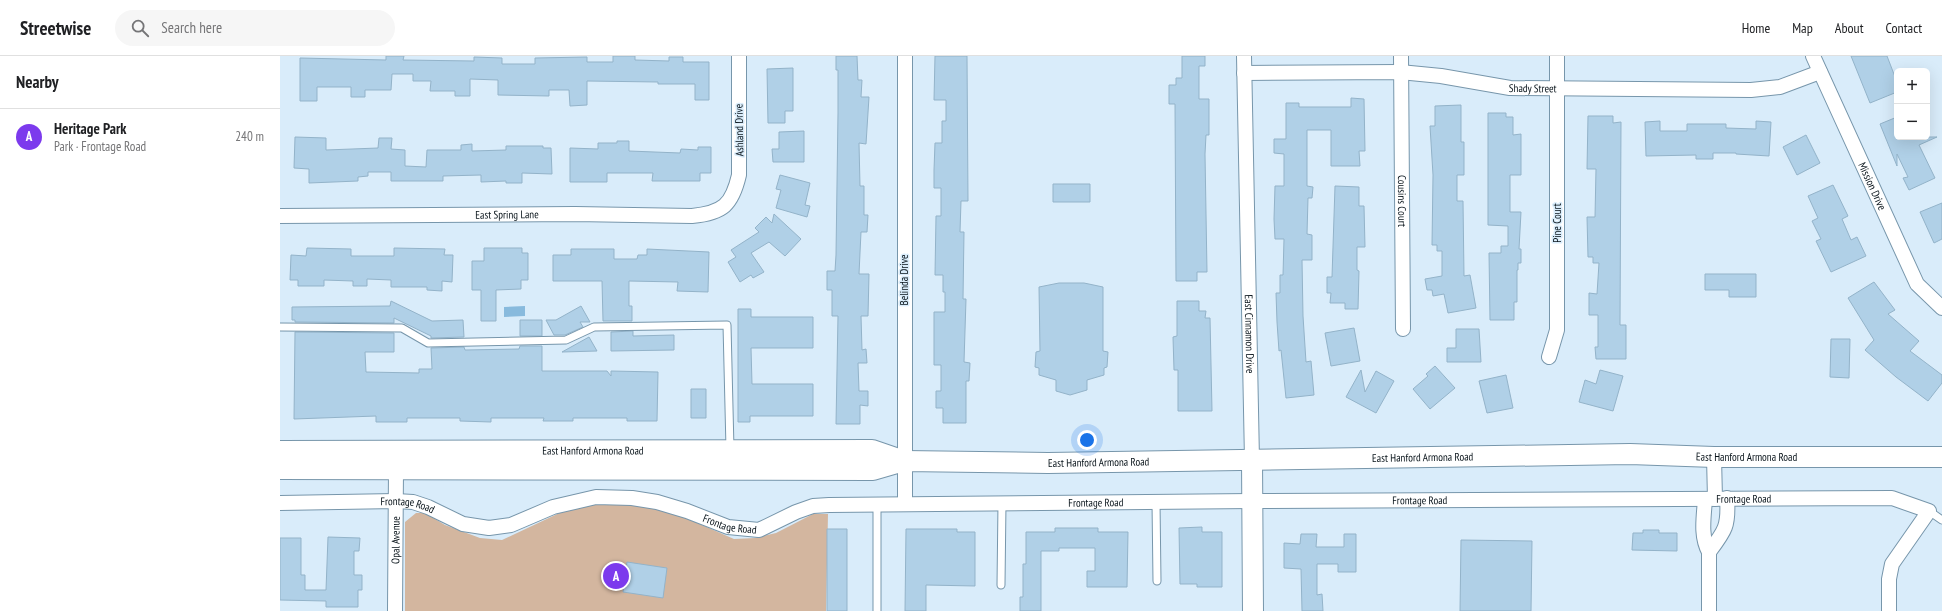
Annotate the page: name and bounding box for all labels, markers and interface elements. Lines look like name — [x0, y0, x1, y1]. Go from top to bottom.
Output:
search box — [115, 10, 395, 46]
text: Streetwise — [20, 16, 91, 40]
icon: search — [129, 17, 151, 39]
text: Search here — [161, 18, 222, 37]
text: Home — [1742, 19, 1770, 37]
text: Map — [1792, 19, 1813, 37]
text: About — [1835, 19, 1864, 37]
text: Contact — [1886, 19, 1922, 37]
map controls — [1894, 68, 1930, 140]
button: + — [1894, 68, 1930, 104]
text: Nearby — [16, 71, 59, 93]
street label: Shady Street — [1509, 81, 1557, 95]
street label: Ashland Drive — [732, 103, 746, 156]
button: − — [1894, 104, 1930, 140]
text: Heritage Park — [54, 119, 126, 138]
text: A — [26, 128, 32, 145]
text: 240 m — [235, 128, 264, 145]
text: Park · Frontage Road — [54, 138, 146, 155]
street label: Mission Drive — [1855, 160, 1890, 213]
street label: Cousins Court — [1395, 175, 1409, 227]
street label: Pine Court — [1550, 203, 1564, 243]
street label: East Spring Lane — [475, 207, 539, 222]
street label: Belinda Drive — [897, 254, 911, 306]
street label: East Cinnamon Drive — [1242, 294, 1257, 374]
your location — [1077, 430, 1097, 450]
street label: East Hanford Armona Road — [542, 443, 644, 458]
street label: East Hanford Armona Road — [1372, 449, 1474, 465]
street label: East Hanford Armona Road — [1696, 449, 1797, 464]
street label: East Hanford Armona Road — [1048, 454, 1150, 470]
street label: Frontage Road — [1716, 492, 1772, 506]
street label: Frontage Road — [1392, 493, 1448, 507]
street label: Frontage Road — [380, 494, 437, 516]
street label: Frontage Road — [1068, 495, 1124, 510]
street label: Frontage Road — [701, 511, 758, 537]
street label: Opal Avenue — [388, 516, 403, 564]
pin: A — [603, 561, 629, 591]

